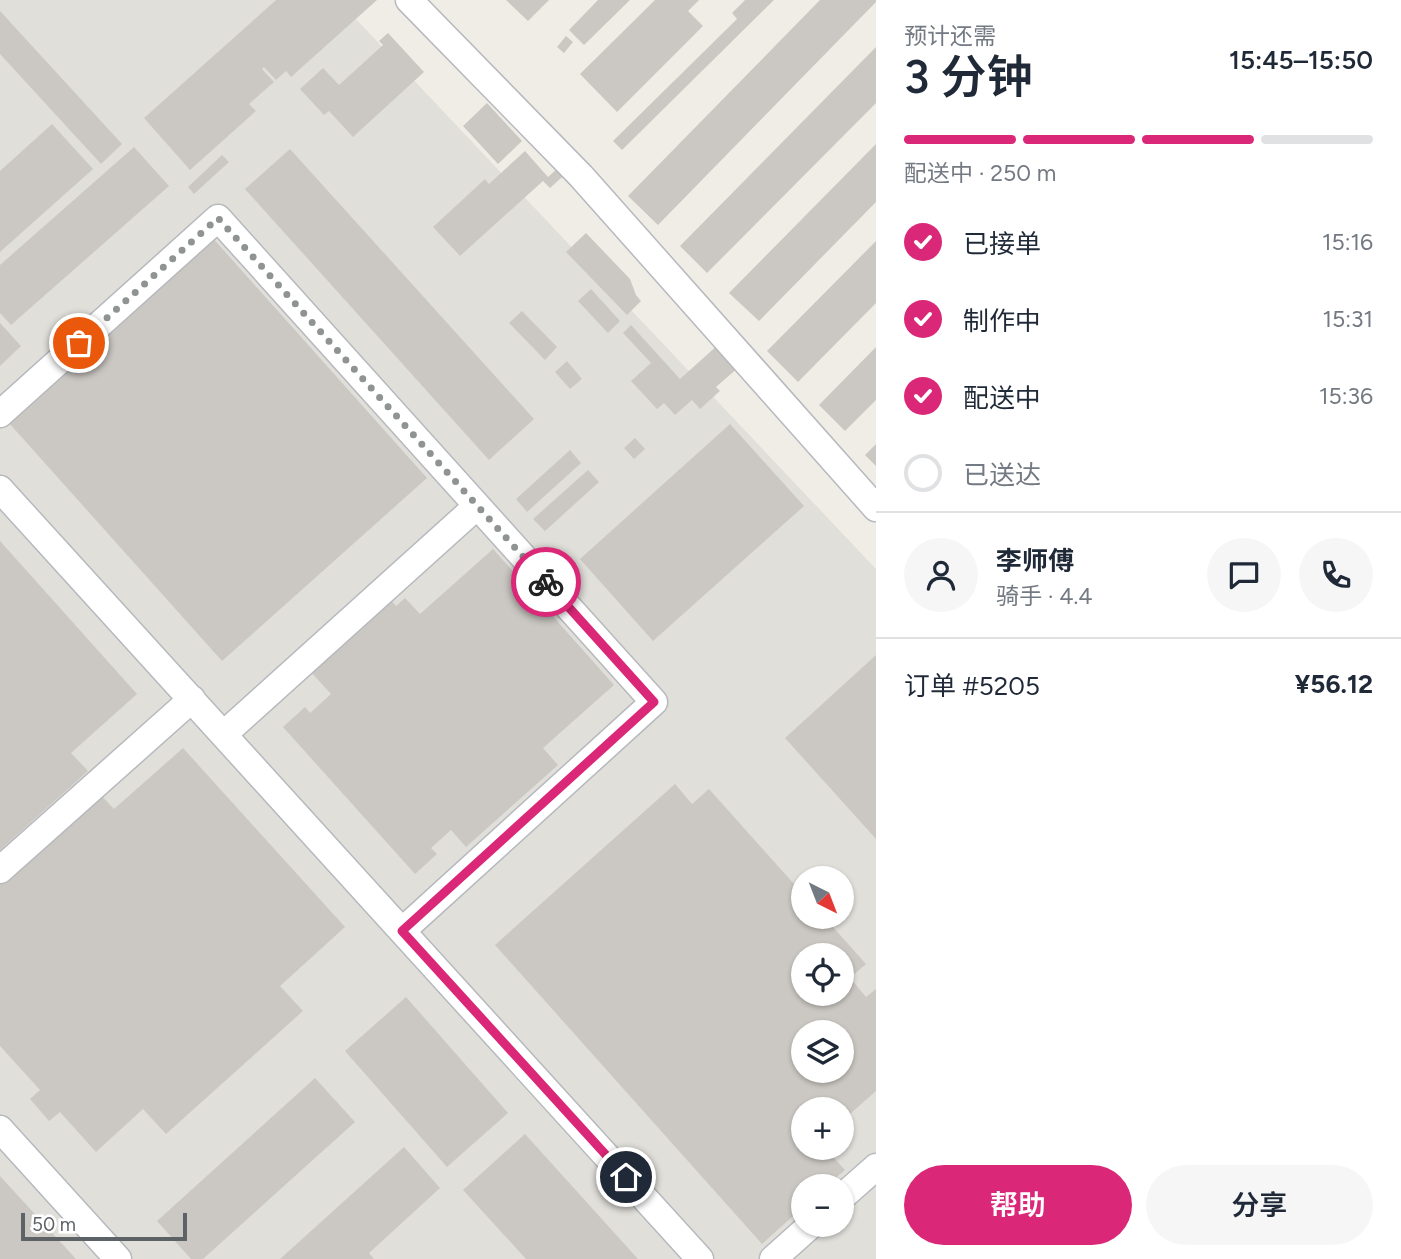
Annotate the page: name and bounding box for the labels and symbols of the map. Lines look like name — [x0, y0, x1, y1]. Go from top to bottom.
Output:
pin — [49, 313, 109, 373]
courier — [511, 547, 581, 617]
north arrow — [791, 866, 854, 929]
pin — [596, 1147, 656, 1207]
scale bar — [21, 1210, 187, 1242]

